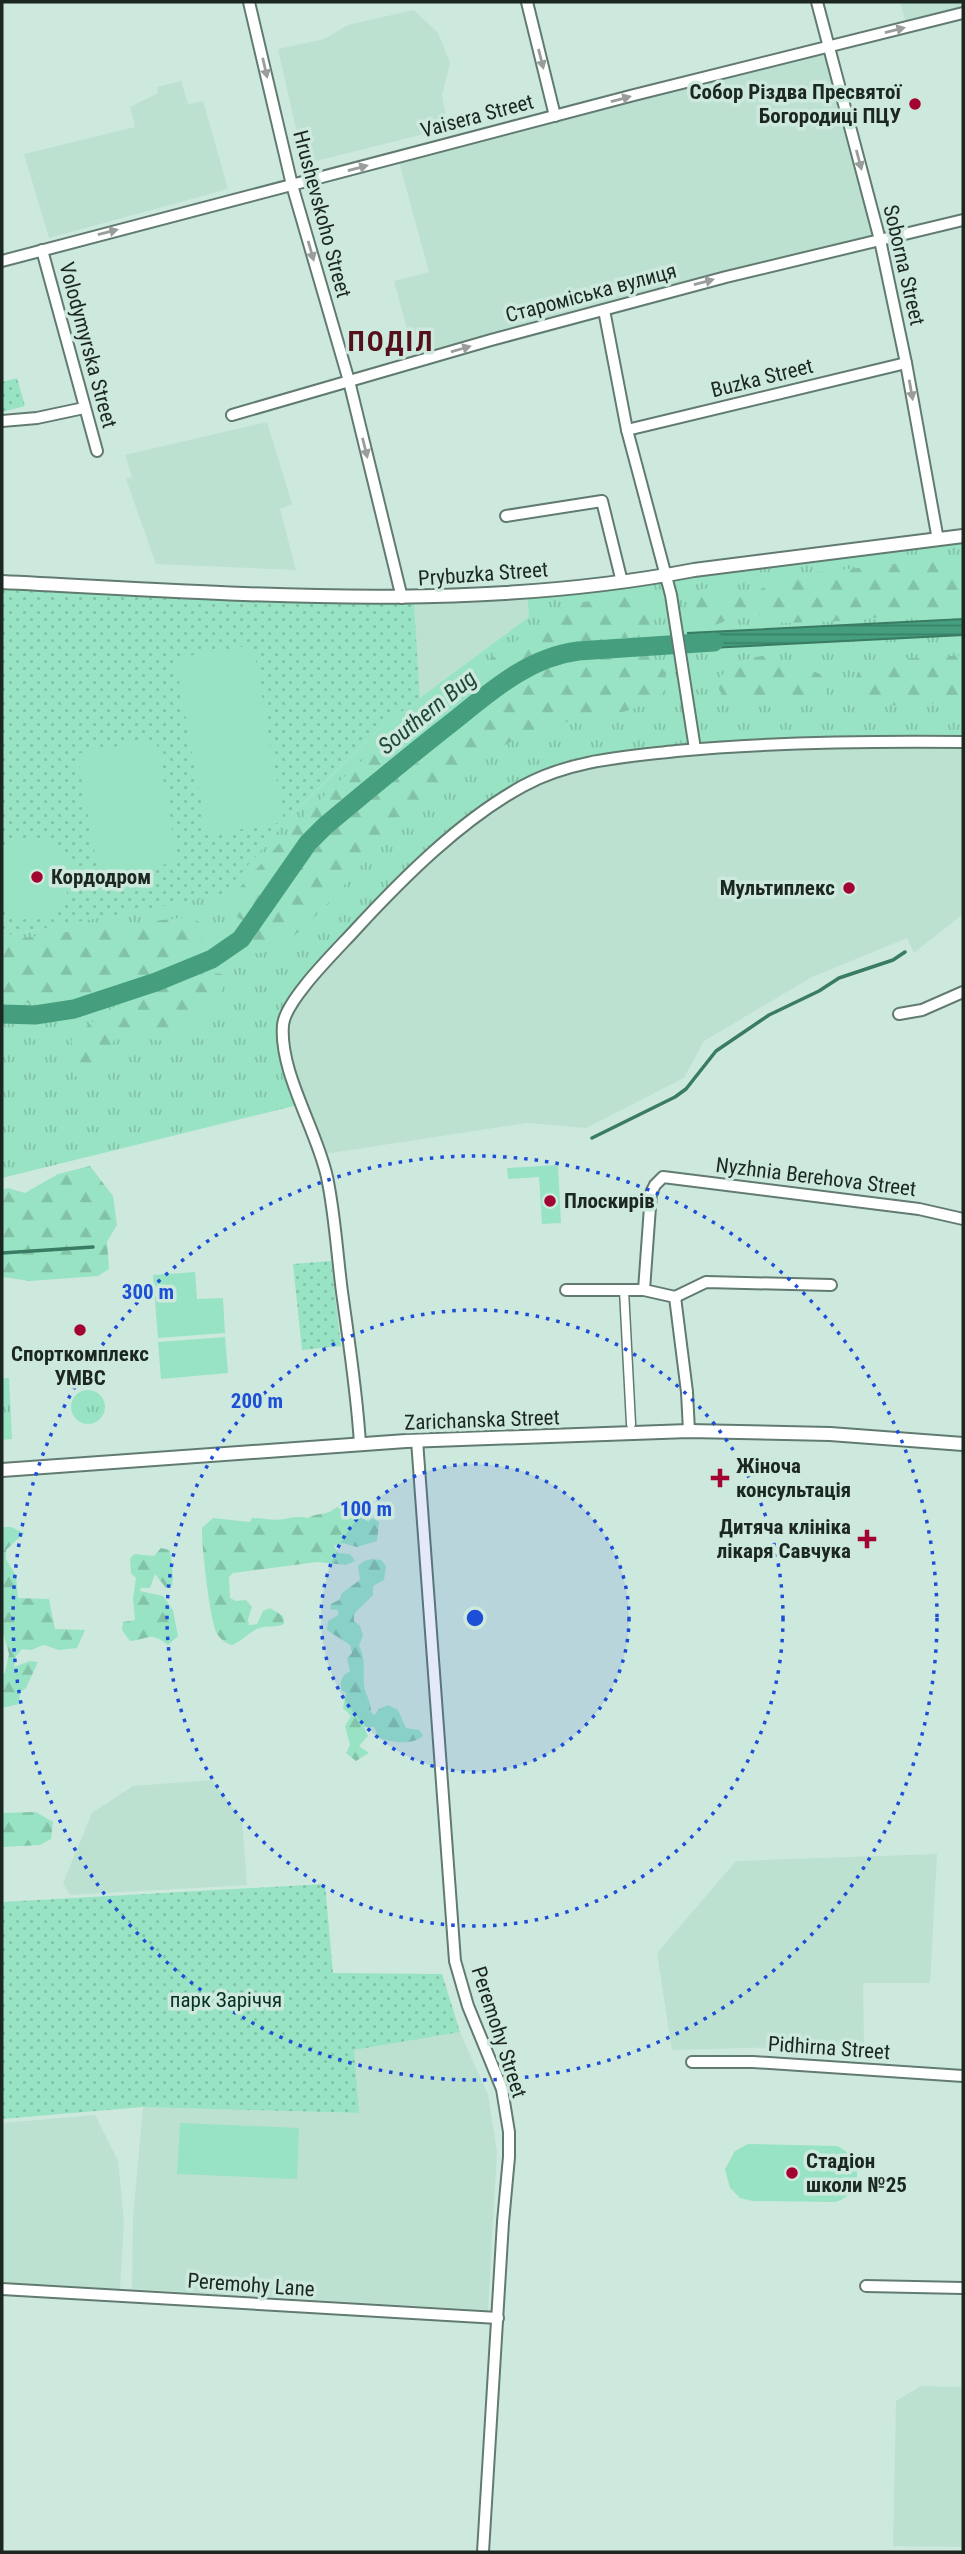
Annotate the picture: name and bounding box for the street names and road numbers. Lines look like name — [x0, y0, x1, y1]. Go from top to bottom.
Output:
street label: Vaisera Street — [418, 89, 536, 143]
street label: Hrushevskoho Street — [288, 128, 356, 300]
street label: Soborna Street — [878, 202, 930, 328]
street label: Староміська вулиця — [503, 259, 679, 327]
street label: Volodymyrska Street — [54, 260, 122, 430]
street label: Buzka Street — [708, 354, 816, 402]
street label: Prybuzka Street — [417, 557, 549, 591]
street label: Nyzhnia Berehova Street — [714, 1153, 918, 1201]
street label: Zarichanska Street — [404, 1405, 560, 1435]
street label: Peremohy Street — [466, 1963, 532, 2101]
street label: Pidhirna Street — [767, 2032, 891, 2064]
street label: Peremohy Lane — [187, 2269, 316, 2301]

